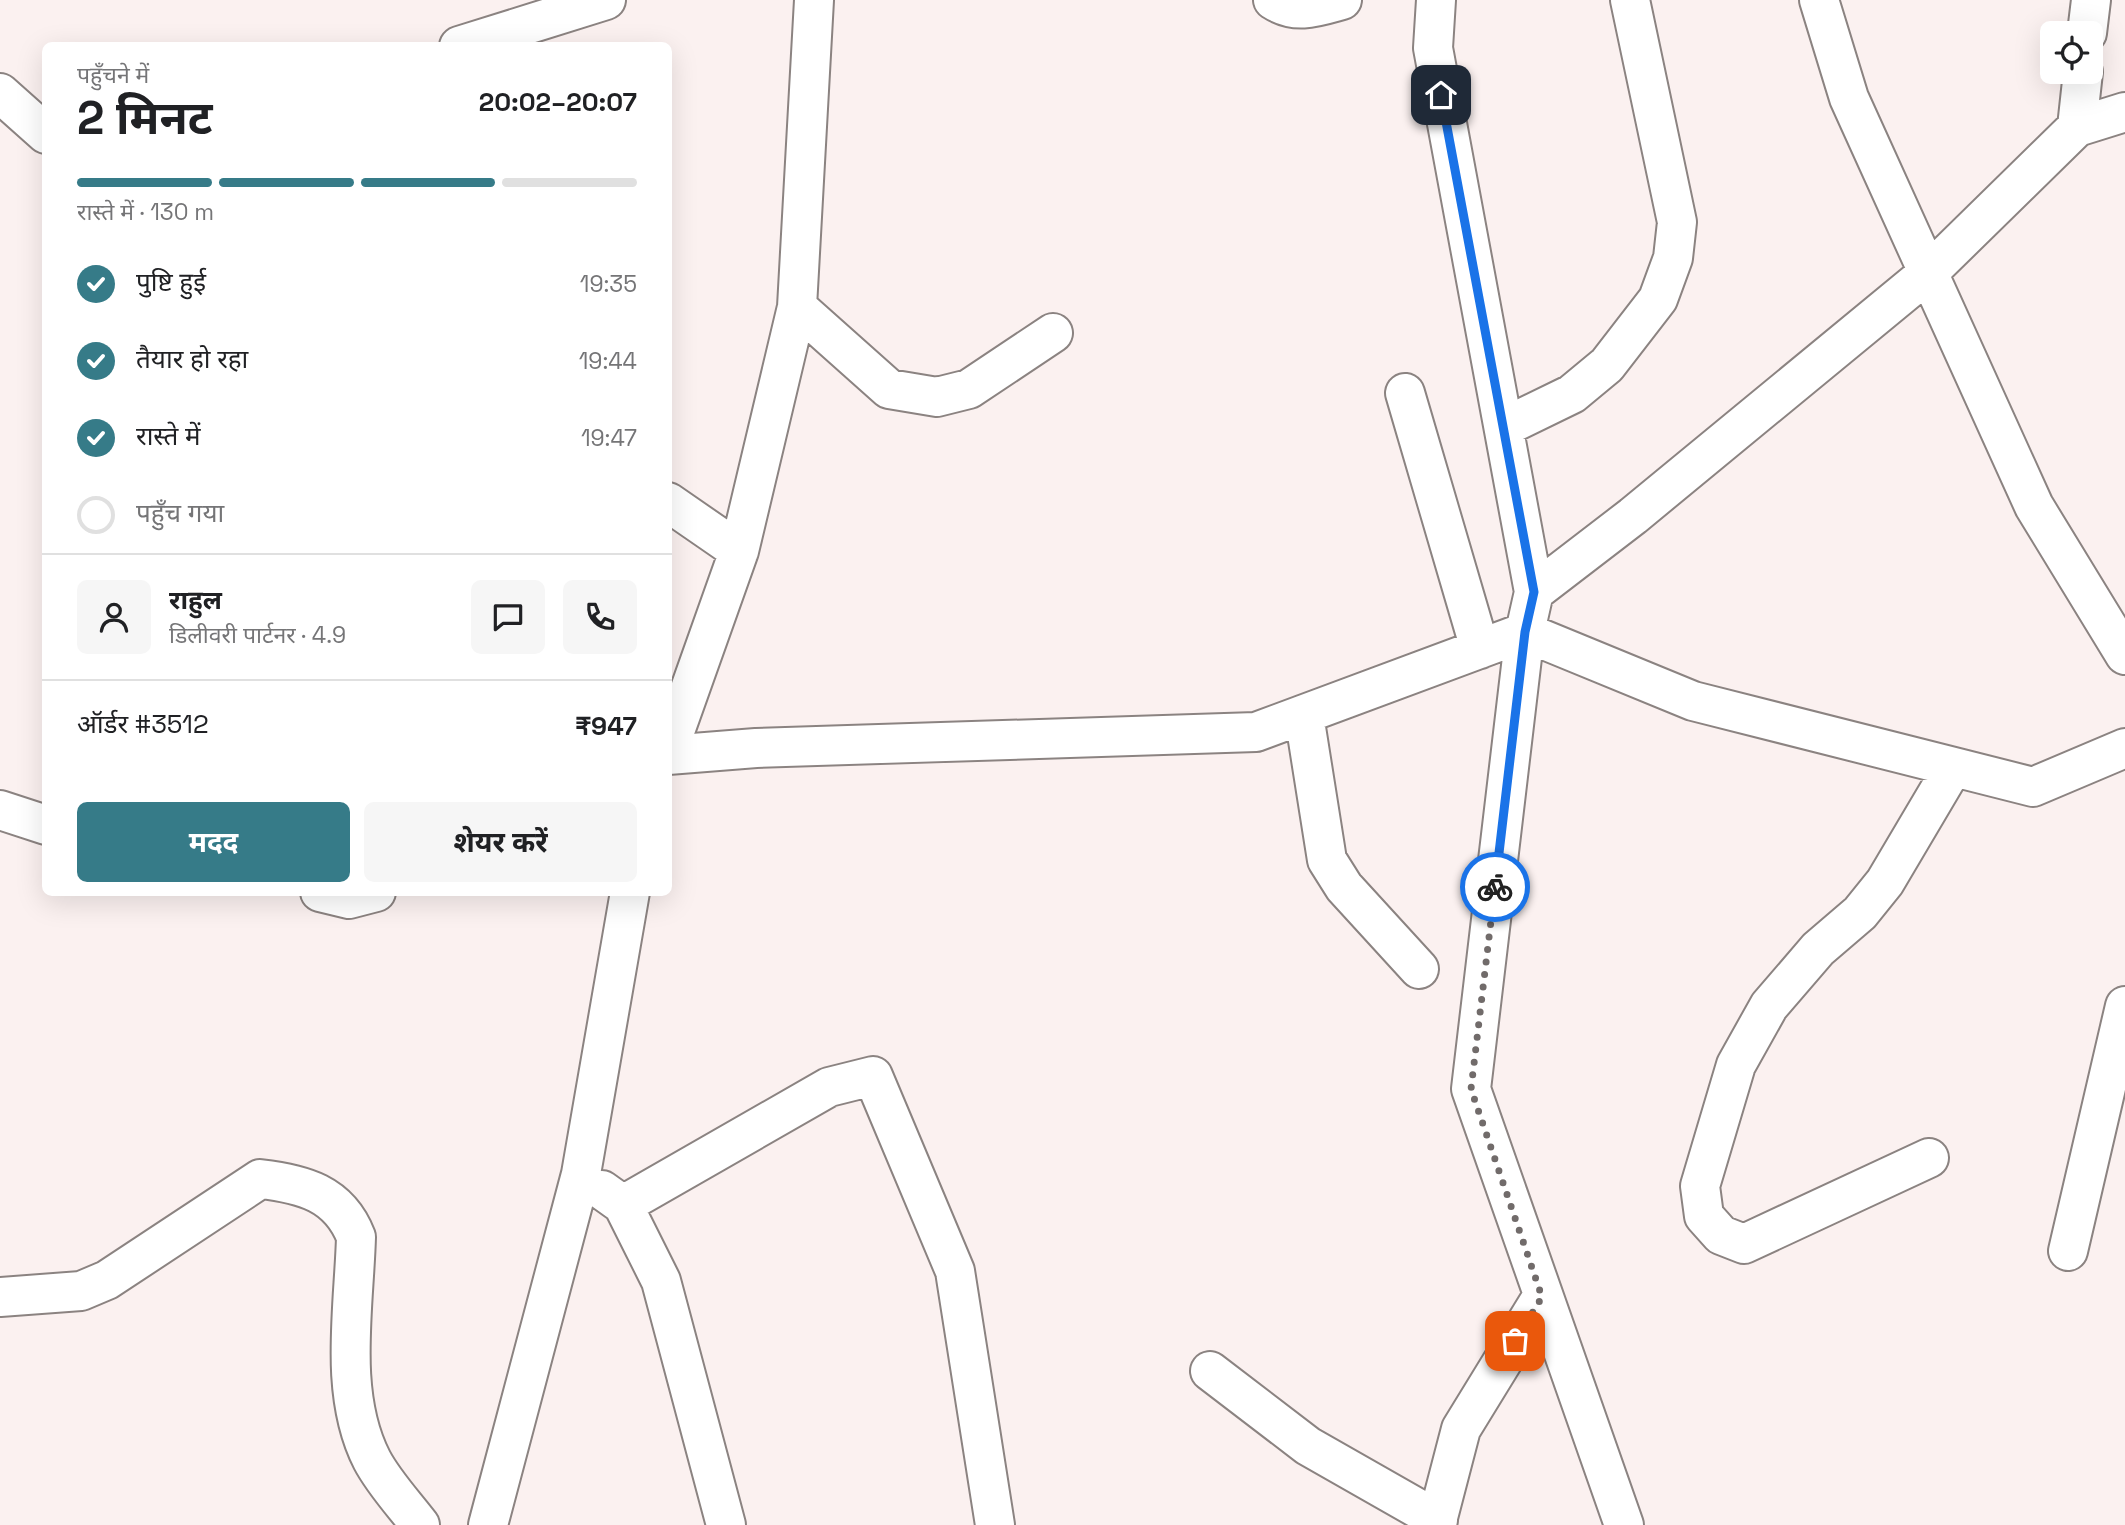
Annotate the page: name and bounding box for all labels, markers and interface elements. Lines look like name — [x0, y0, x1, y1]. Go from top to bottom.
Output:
map controls — [2040, 21, 2103, 84]
button: locate — [2040, 21, 2103, 84]
text: पहुँचने में — [77, 60, 149, 90]
pin — [1411, 65, 1471, 125]
icon: home — [1422, 76, 1460, 114]
text: 20:02–20:07 — [479, 85, 637, 119]
text: 2 मिनट — [77, 89, 213, 147]
text: रास्ते में · 130 m — [77, 197, 214, 227]
icon: check — [77, 265, 115, 303]
text: पुष्टि हुई — [136, 265, 206, 299]
text: 19:35 — [580, 269, 637, 299]
icon: check — [77, 342, 115, 380]
text: तैयार हो रहा — [136, 342, 248, 376]
text: 19:44 — [579, 346, 637, 376]
icon: check — [77, 419, 115, 457]
text: रास्ते में — [136, 419, 201, 453]
text: 19:47 — [581, 423, 637, 453]
text: पहुँच गया — [136, 496, 224, 530]
button: person — [77, 580, 151, 654]
button: chat — [471, 580, 545, 654]
button: phone — [563, 580, 637, 654]
text: राहुल — [169, 583, 222, 617]
text: डिलीवरी पार्टनर · 4.9 — [169, 620, 346, 650]
text: ऑर्डर #3512 — [77, 707, 209, 741]
text: ₹947 — [575, 709, 637, 743]
button: मदद — [77, 802, 350, 882]
button: शेयर करें — [364, 802, 637, 882]
courier — [1460, 852, 1530, 922]
icon: bike — [1476, 868, 1514, 906]
pin — [1485, 1311, 1545, 1371]
icon: bag — [1496, 1322, 1534, 1360]

